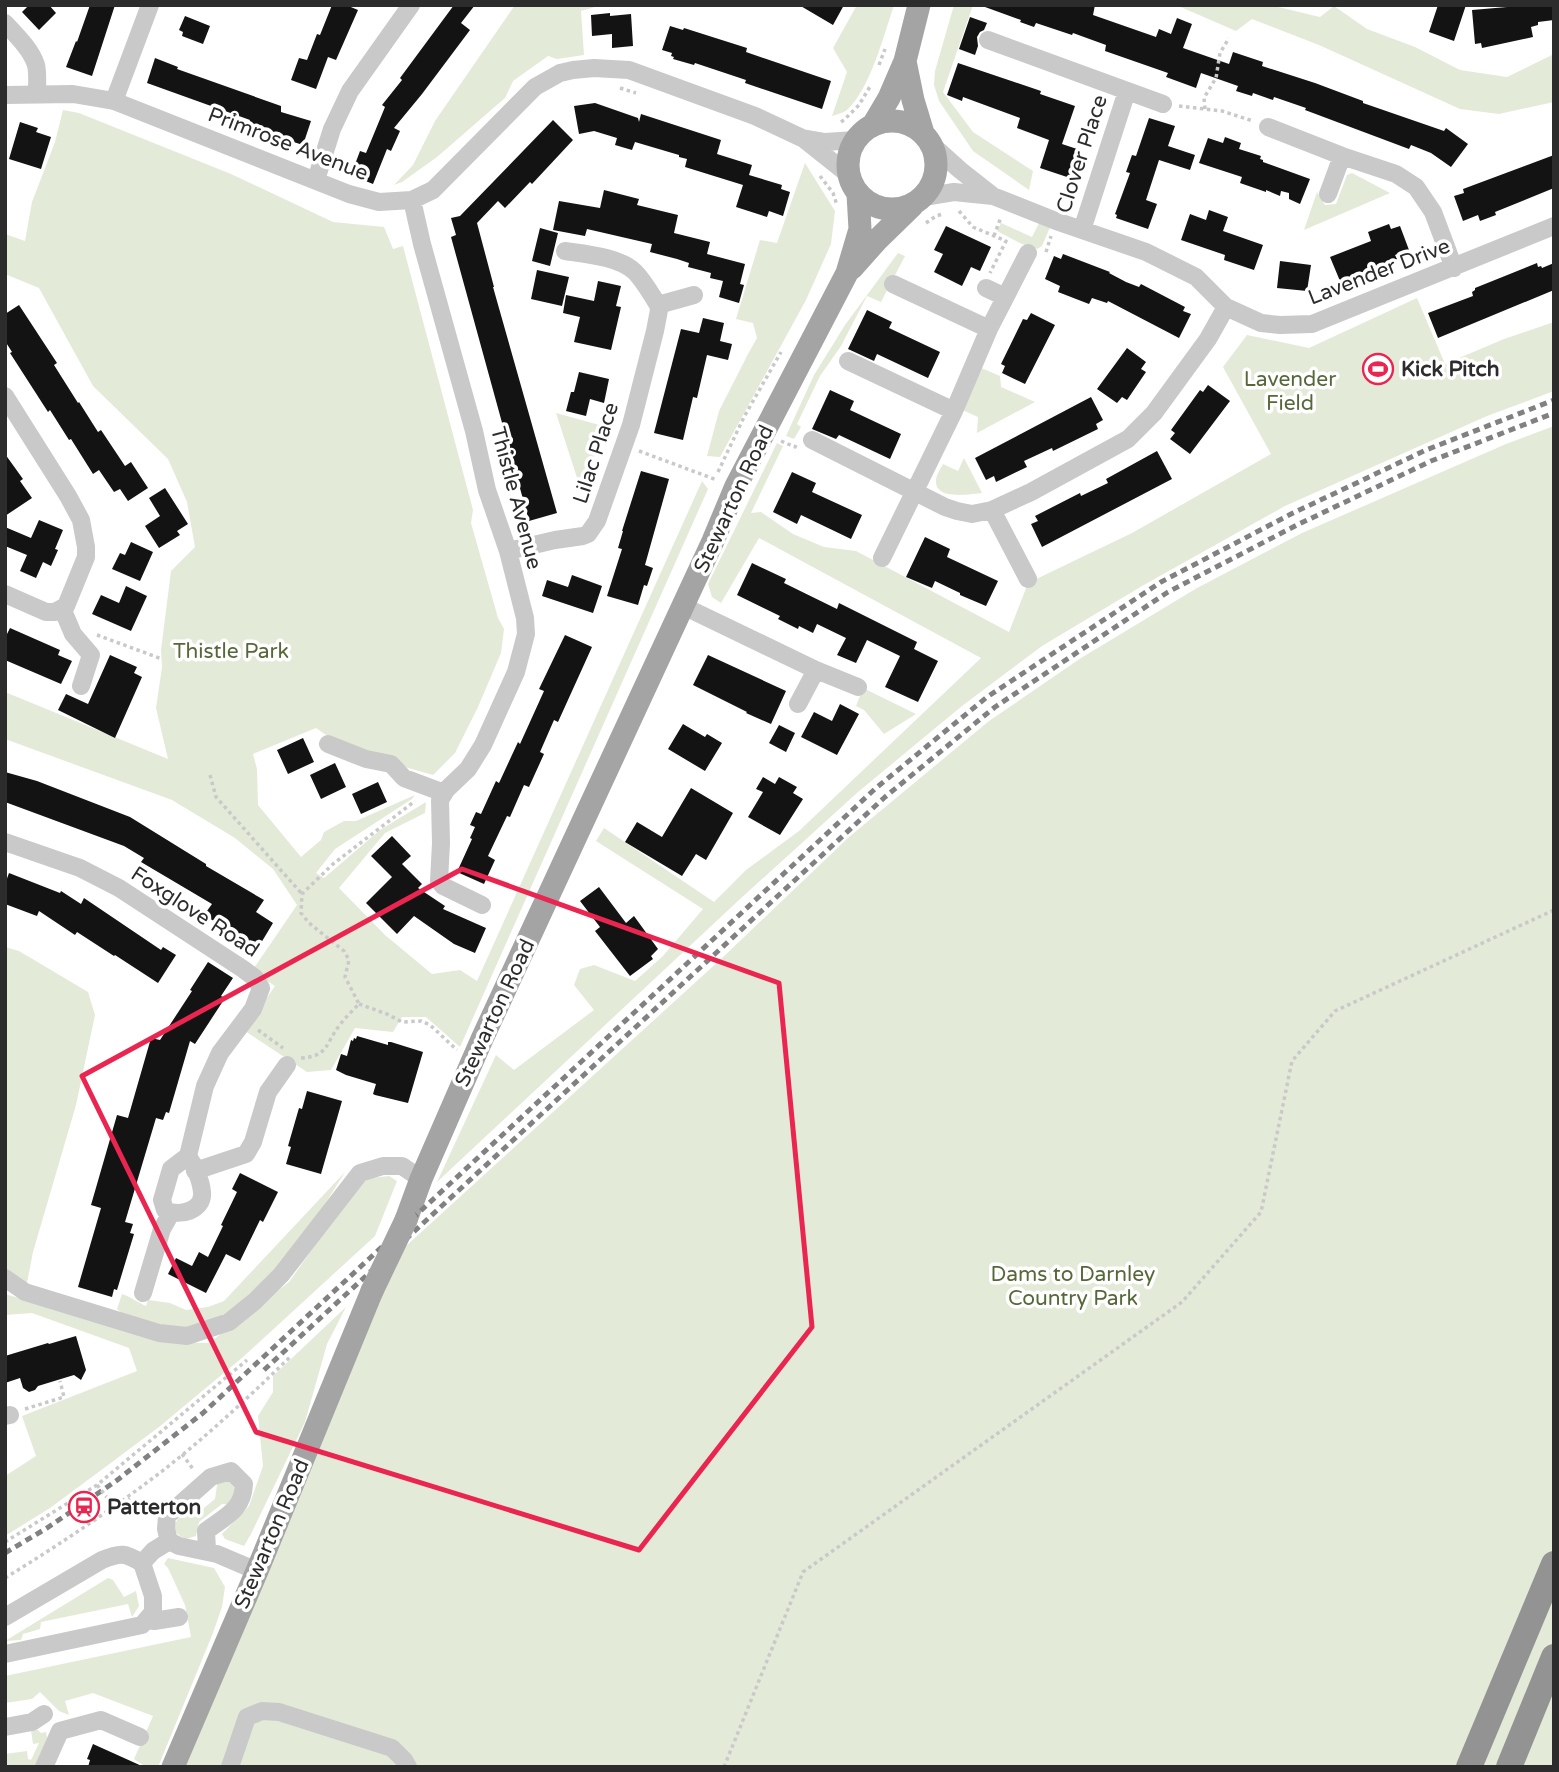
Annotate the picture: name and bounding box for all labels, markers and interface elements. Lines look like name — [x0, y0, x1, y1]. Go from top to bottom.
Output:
street label: Clover Place — [1051, 92, 1113, 216]
street label: Primrose Avenue — [204, 102, 372, 186]
street label: Lavender Drive — [1305, 233, 1453, 310]
sports icon: Kick Pitch — [1361, 352, 1395, 386]
place label: Kick Pitch — [1401, 357, 1499, 382]
park label: Lavender Field — [1244, 367, 1336, 416]
street label: Lilac Place — [568, 399, 624, 507]
street label: Stewarton Road — [689, 421, 779, 577]
street label: Thistle Avenue — [485, 424, 547, 572]
park label: Thistle Park — [173, 639, 289, 664]
street label: Foxglove Road — [126, 861, 264, 963]
street label: Stewarton Road — [450, 935, 540, 1091]
park label: Dams to Darnley Country Park — [991, 1262, 1155, 1311]
street label: Stewarton Road — [229, 1455, 315, 1613]
station icon: Patterton — [67, 1490, 101, 1524]
place label: Patterton — [107, 1495, 201, 1520]

